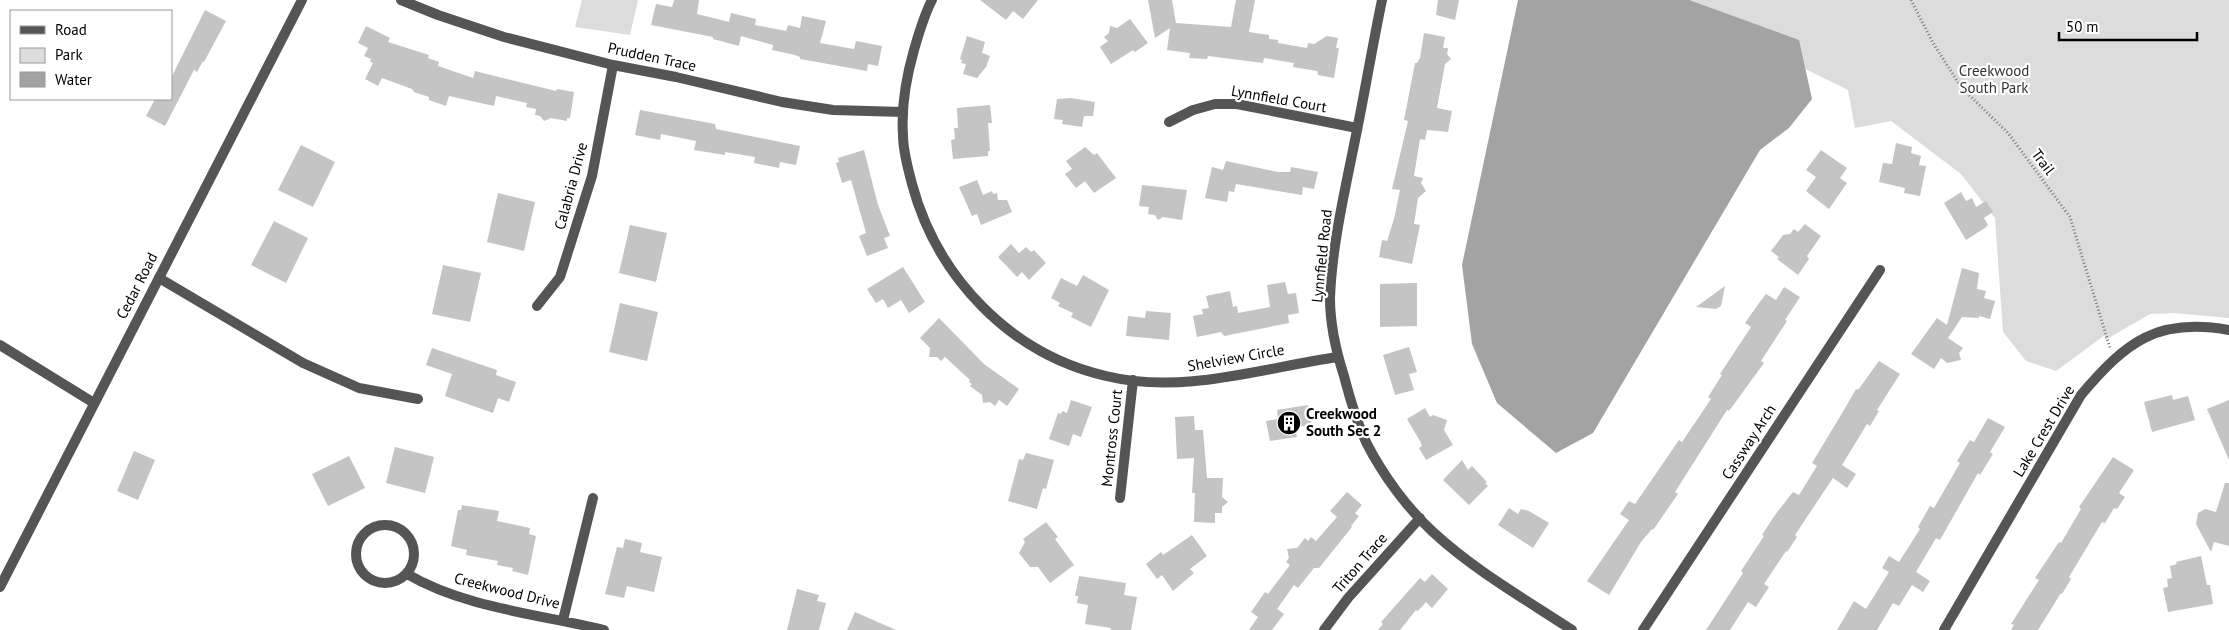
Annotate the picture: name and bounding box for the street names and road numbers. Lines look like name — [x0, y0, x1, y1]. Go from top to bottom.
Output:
street label: Prudden Trace — [606, 38, 698, 75]
street label: Lynnfield Court — [1230, 81, 1328, 116]
street label: Calabria Drive — [550, 140, 591, 232]
street label: Trail — [2027, 145, 2060, 179]
street label: Lynnfield Road — [1307, 208, 1336, 303]
street label: Cedar Road — [112, 249, 161, 322]
street label: Shelview Circle — [1186, 340, 1286, 375]
street label: Lake Crest Drive — [2009, 381, 2078, 480]
street label: Montross Court — [1097, 388, 1126, 488]
street label: Cassway Arch — [1717, 401, 1780, 483]
street label: Triton Trace — [1328, 529, 1391, 597]
street label: Creekwood Drive — [452, 568, 562, 613]

